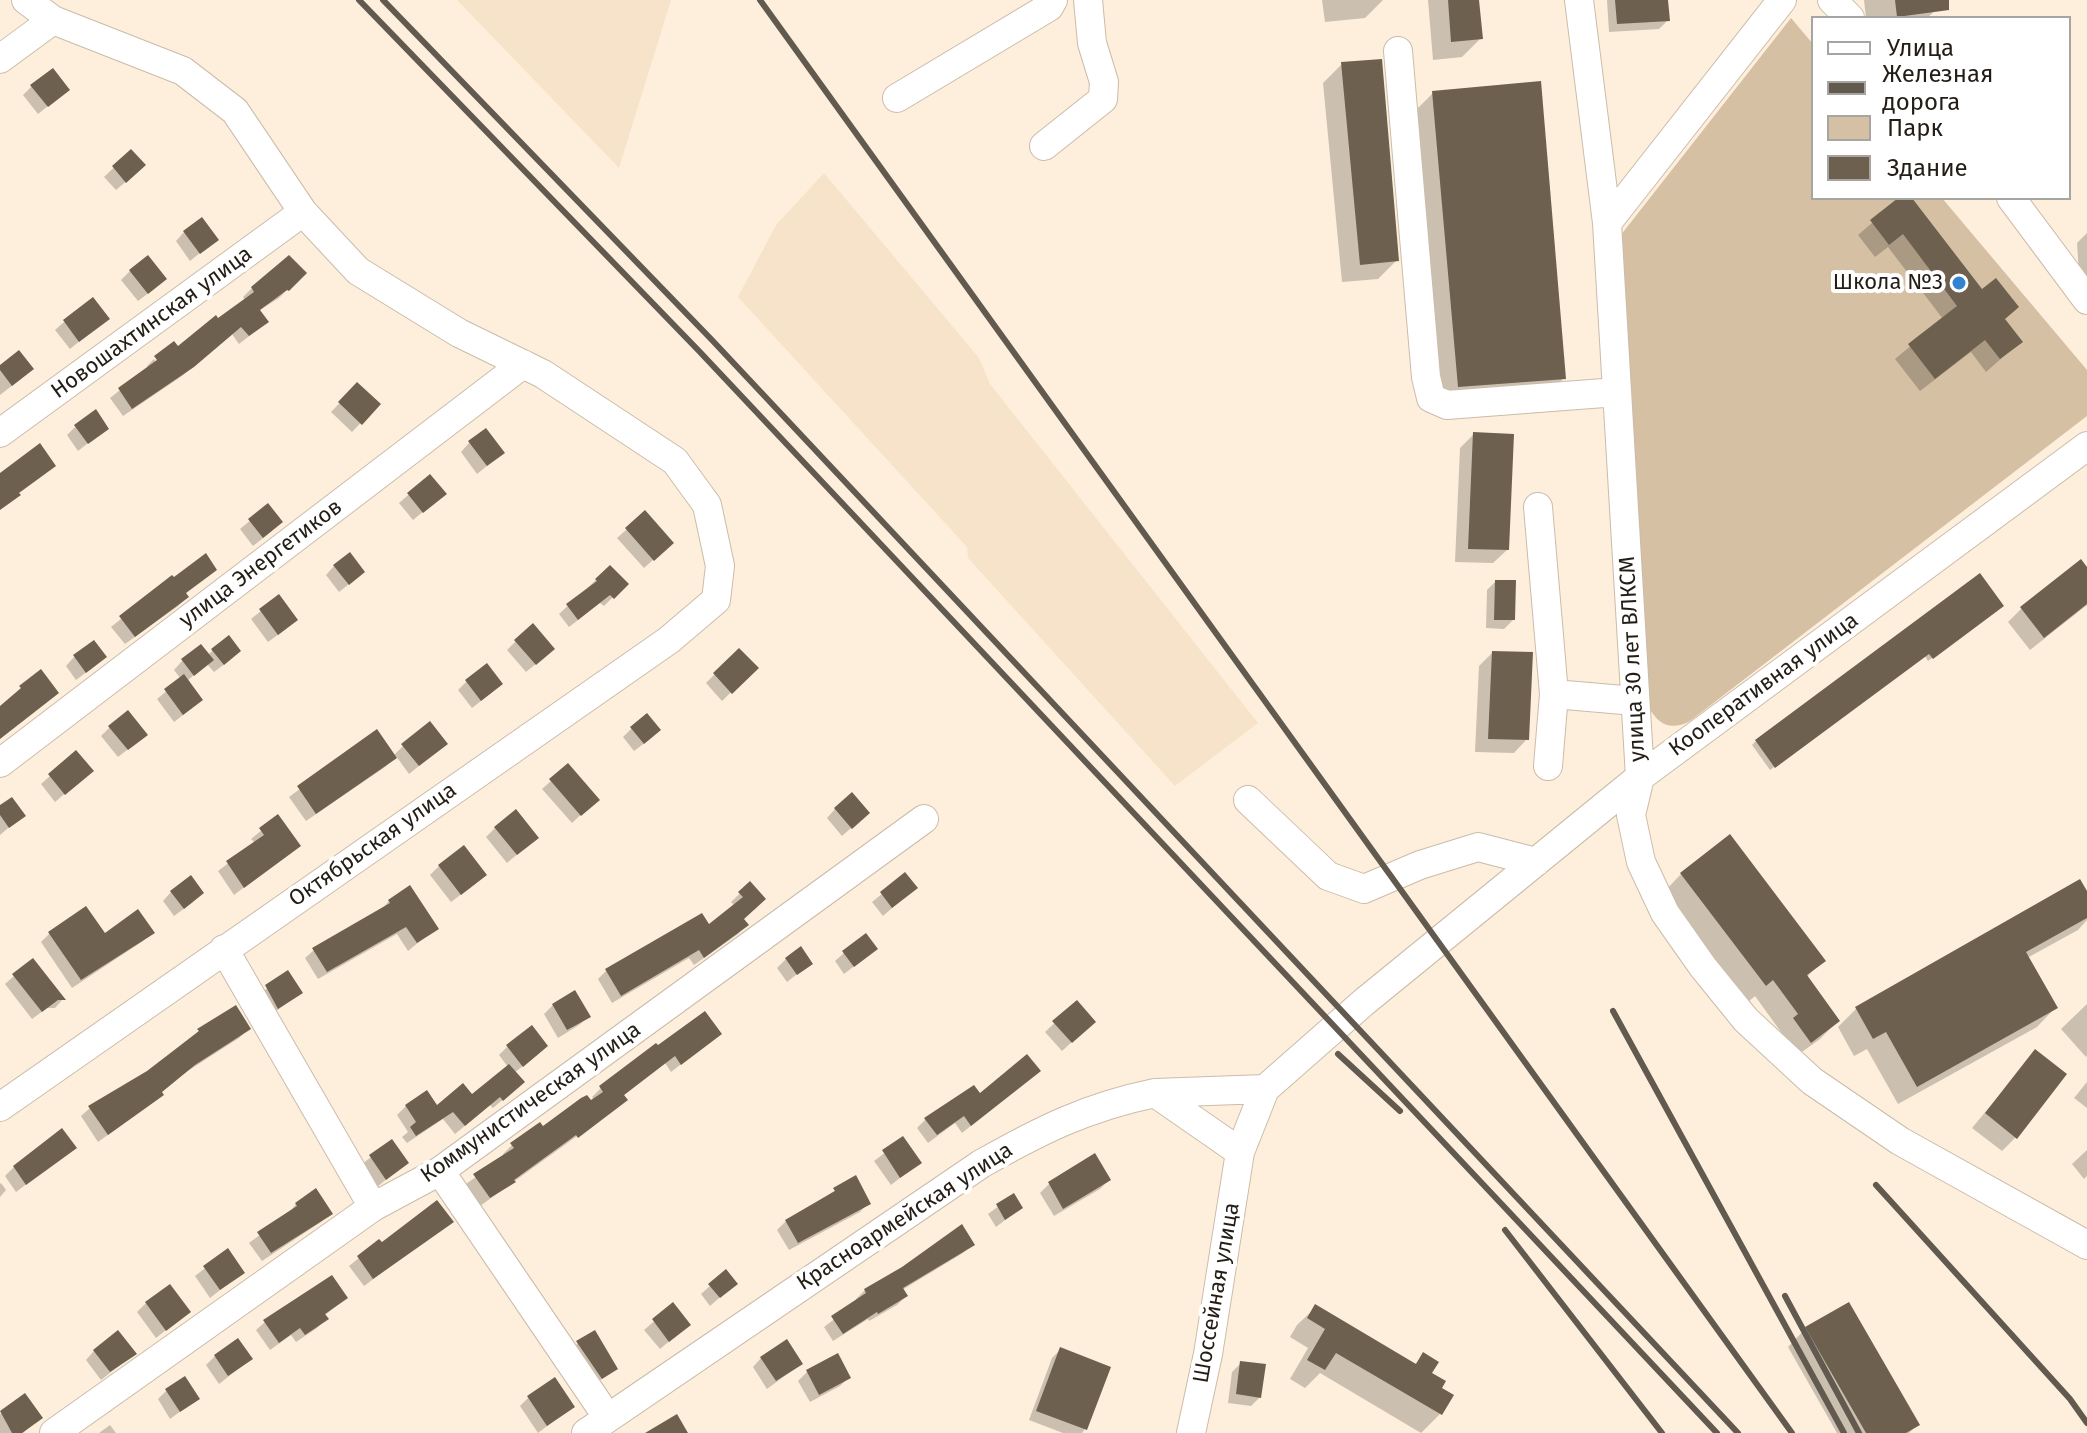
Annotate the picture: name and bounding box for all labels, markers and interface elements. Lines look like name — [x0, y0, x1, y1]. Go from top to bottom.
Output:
legend — [1811, 16, 2071, 200]
text: Улица — [1887, 34, 1954, 62]
text: Железная дорога — [1882, 60, 1993, 116]
text: Парк — [1887, 114, 1943, 142]
text: Здание — [1887, 154, 1968, 182]
street label: Новошахтинская улица — [46, 241, 258, 405]
place label: Школа №3 — [1833, 270, 1943, 296]
marker: Школа №3 — [1950, 274, 1968, 292]
street label: улица Энергетиков — [174, 494, 348, 634]
street label: улица 30 лет ВЛКСМ — [1614, 555, 1652, 763]
street label: Кооперативная улица — [1664, 607, 1864, 763]
street label: Октябрьская улица — [284, 777, 462, 913]
street label: Коммунистическая улица — [416, 1017, 646, 1189]
street label: Красноармейская улица — [792, 1137, 1018, 1297]
street label: Шоссейная улица — [1188, 1201, 1246, 1385]

